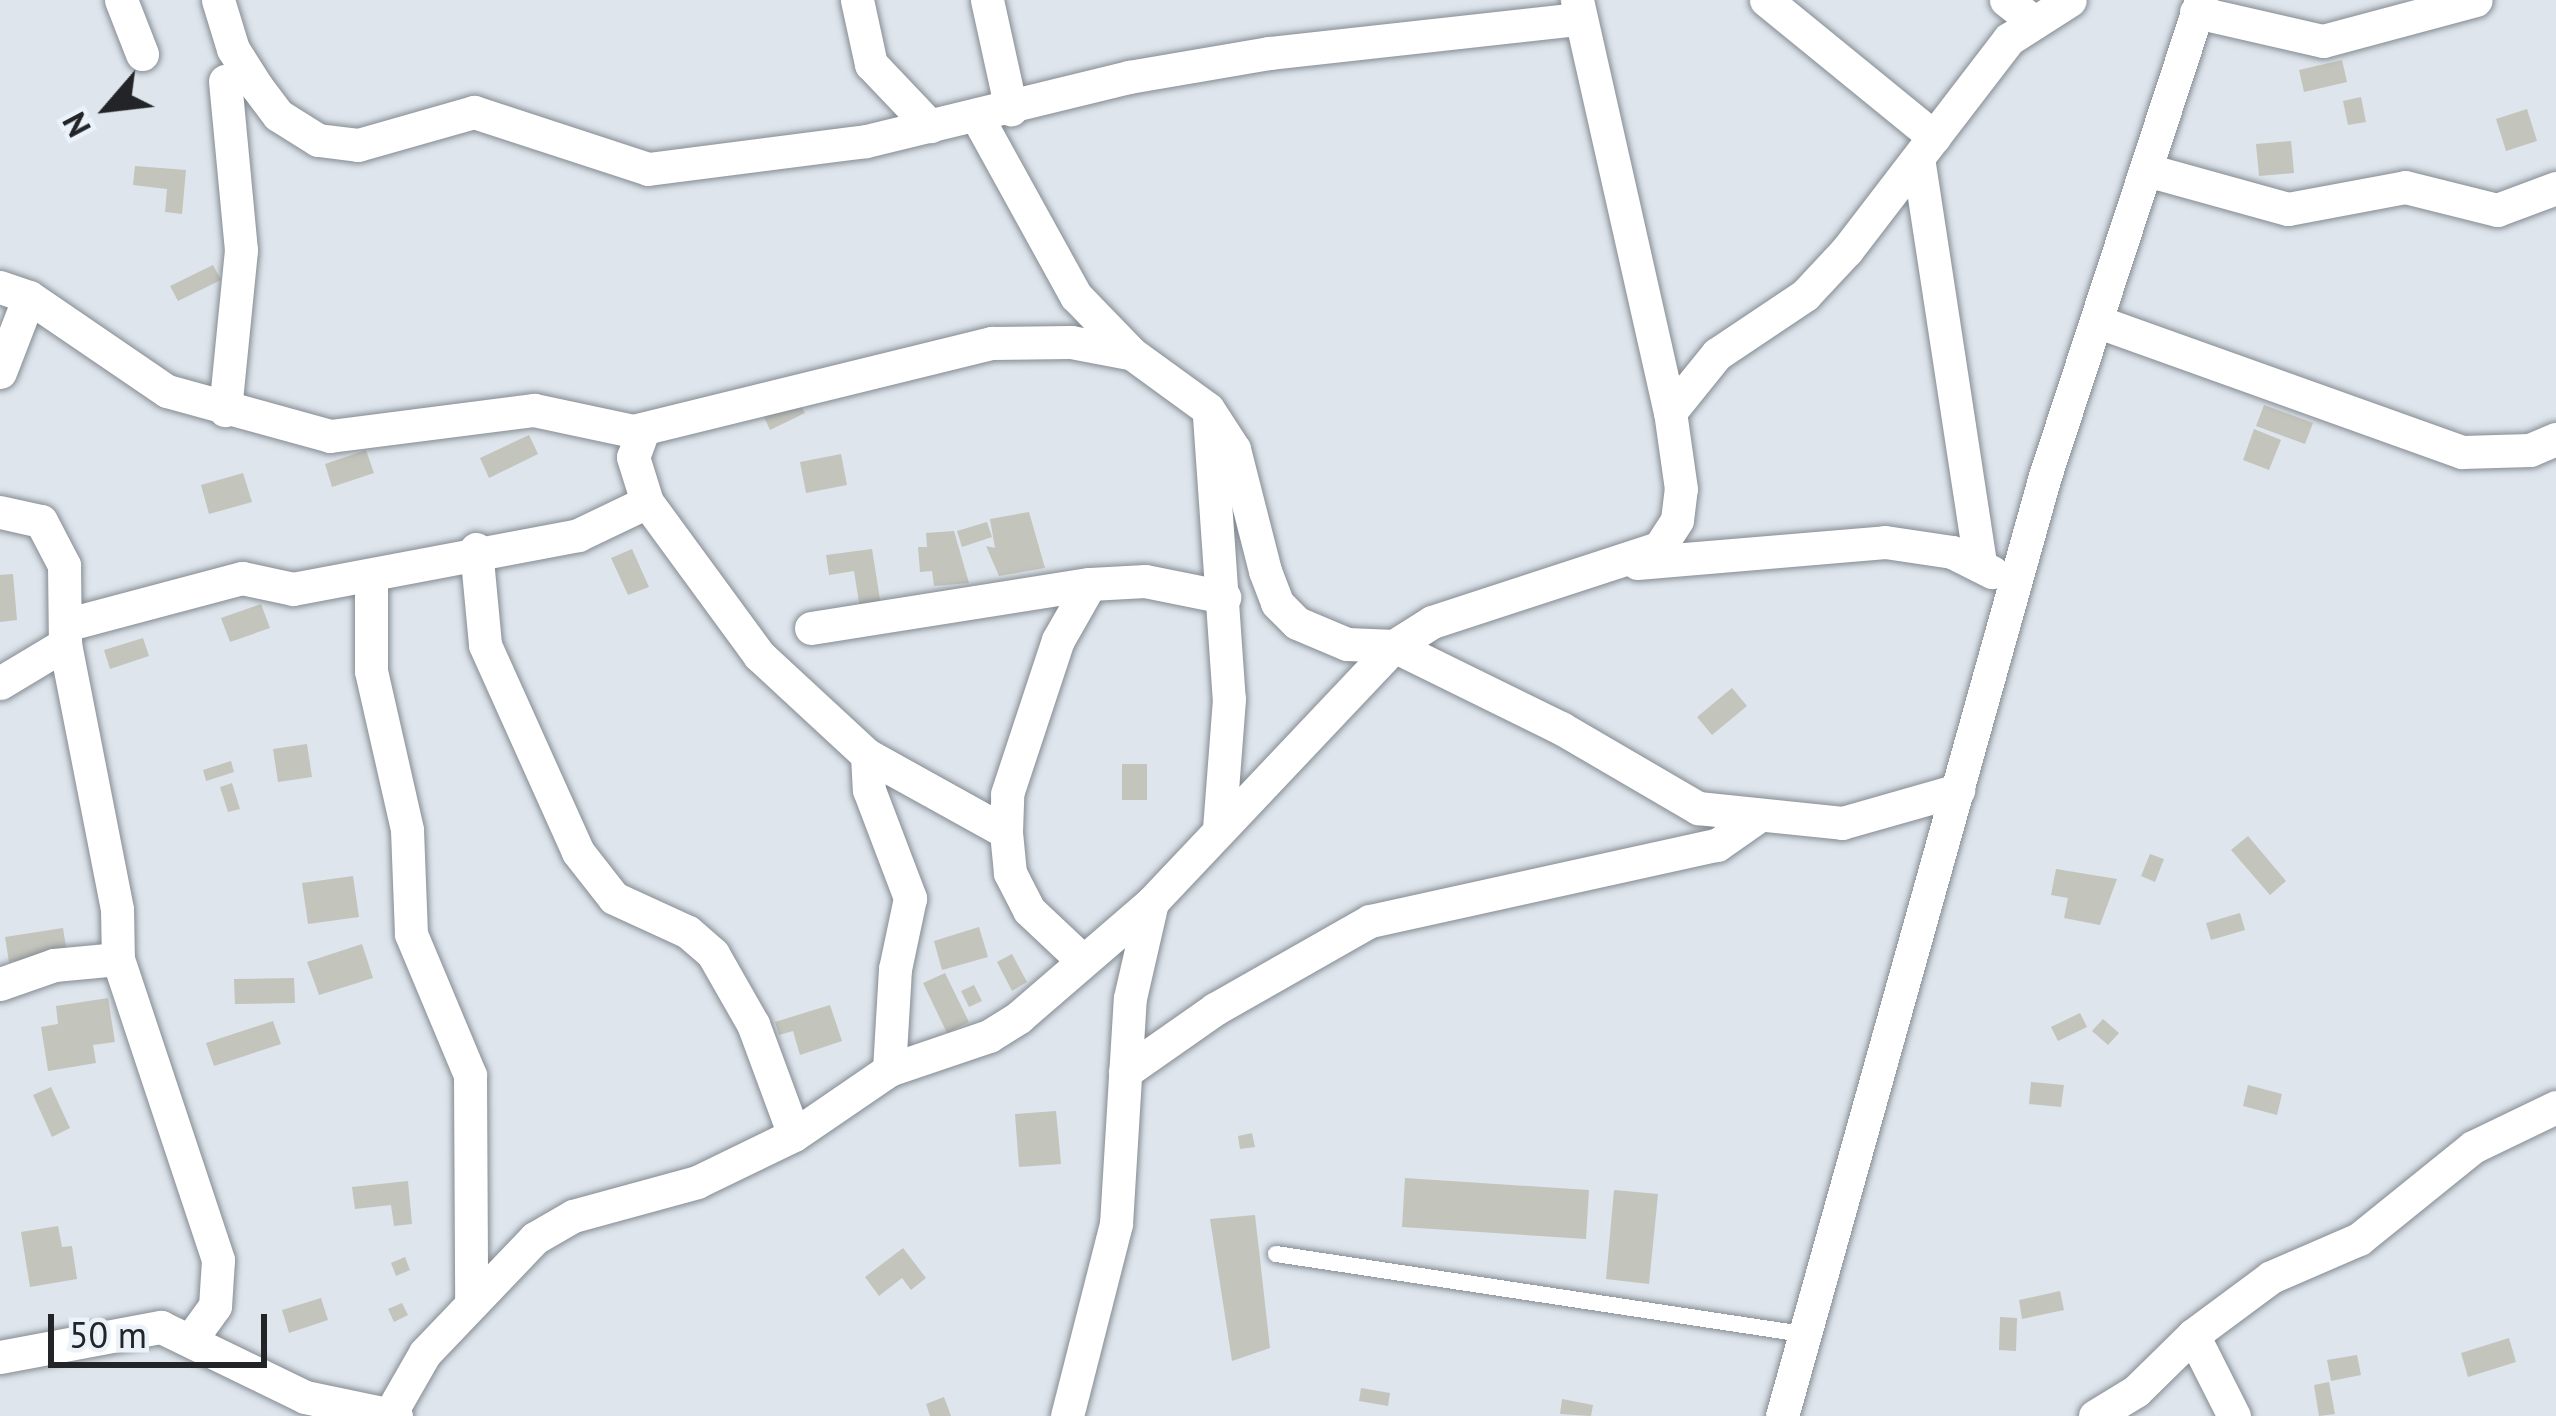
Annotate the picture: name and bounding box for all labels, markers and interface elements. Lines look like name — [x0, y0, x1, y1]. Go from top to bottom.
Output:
north arrow — [48, 48, 168, 168]
text: N — [52, 105, 100, 145]
scale bar — [54, 1290, 273, 1364]
text: 50 m — [69, 1311, 147, 1358]

